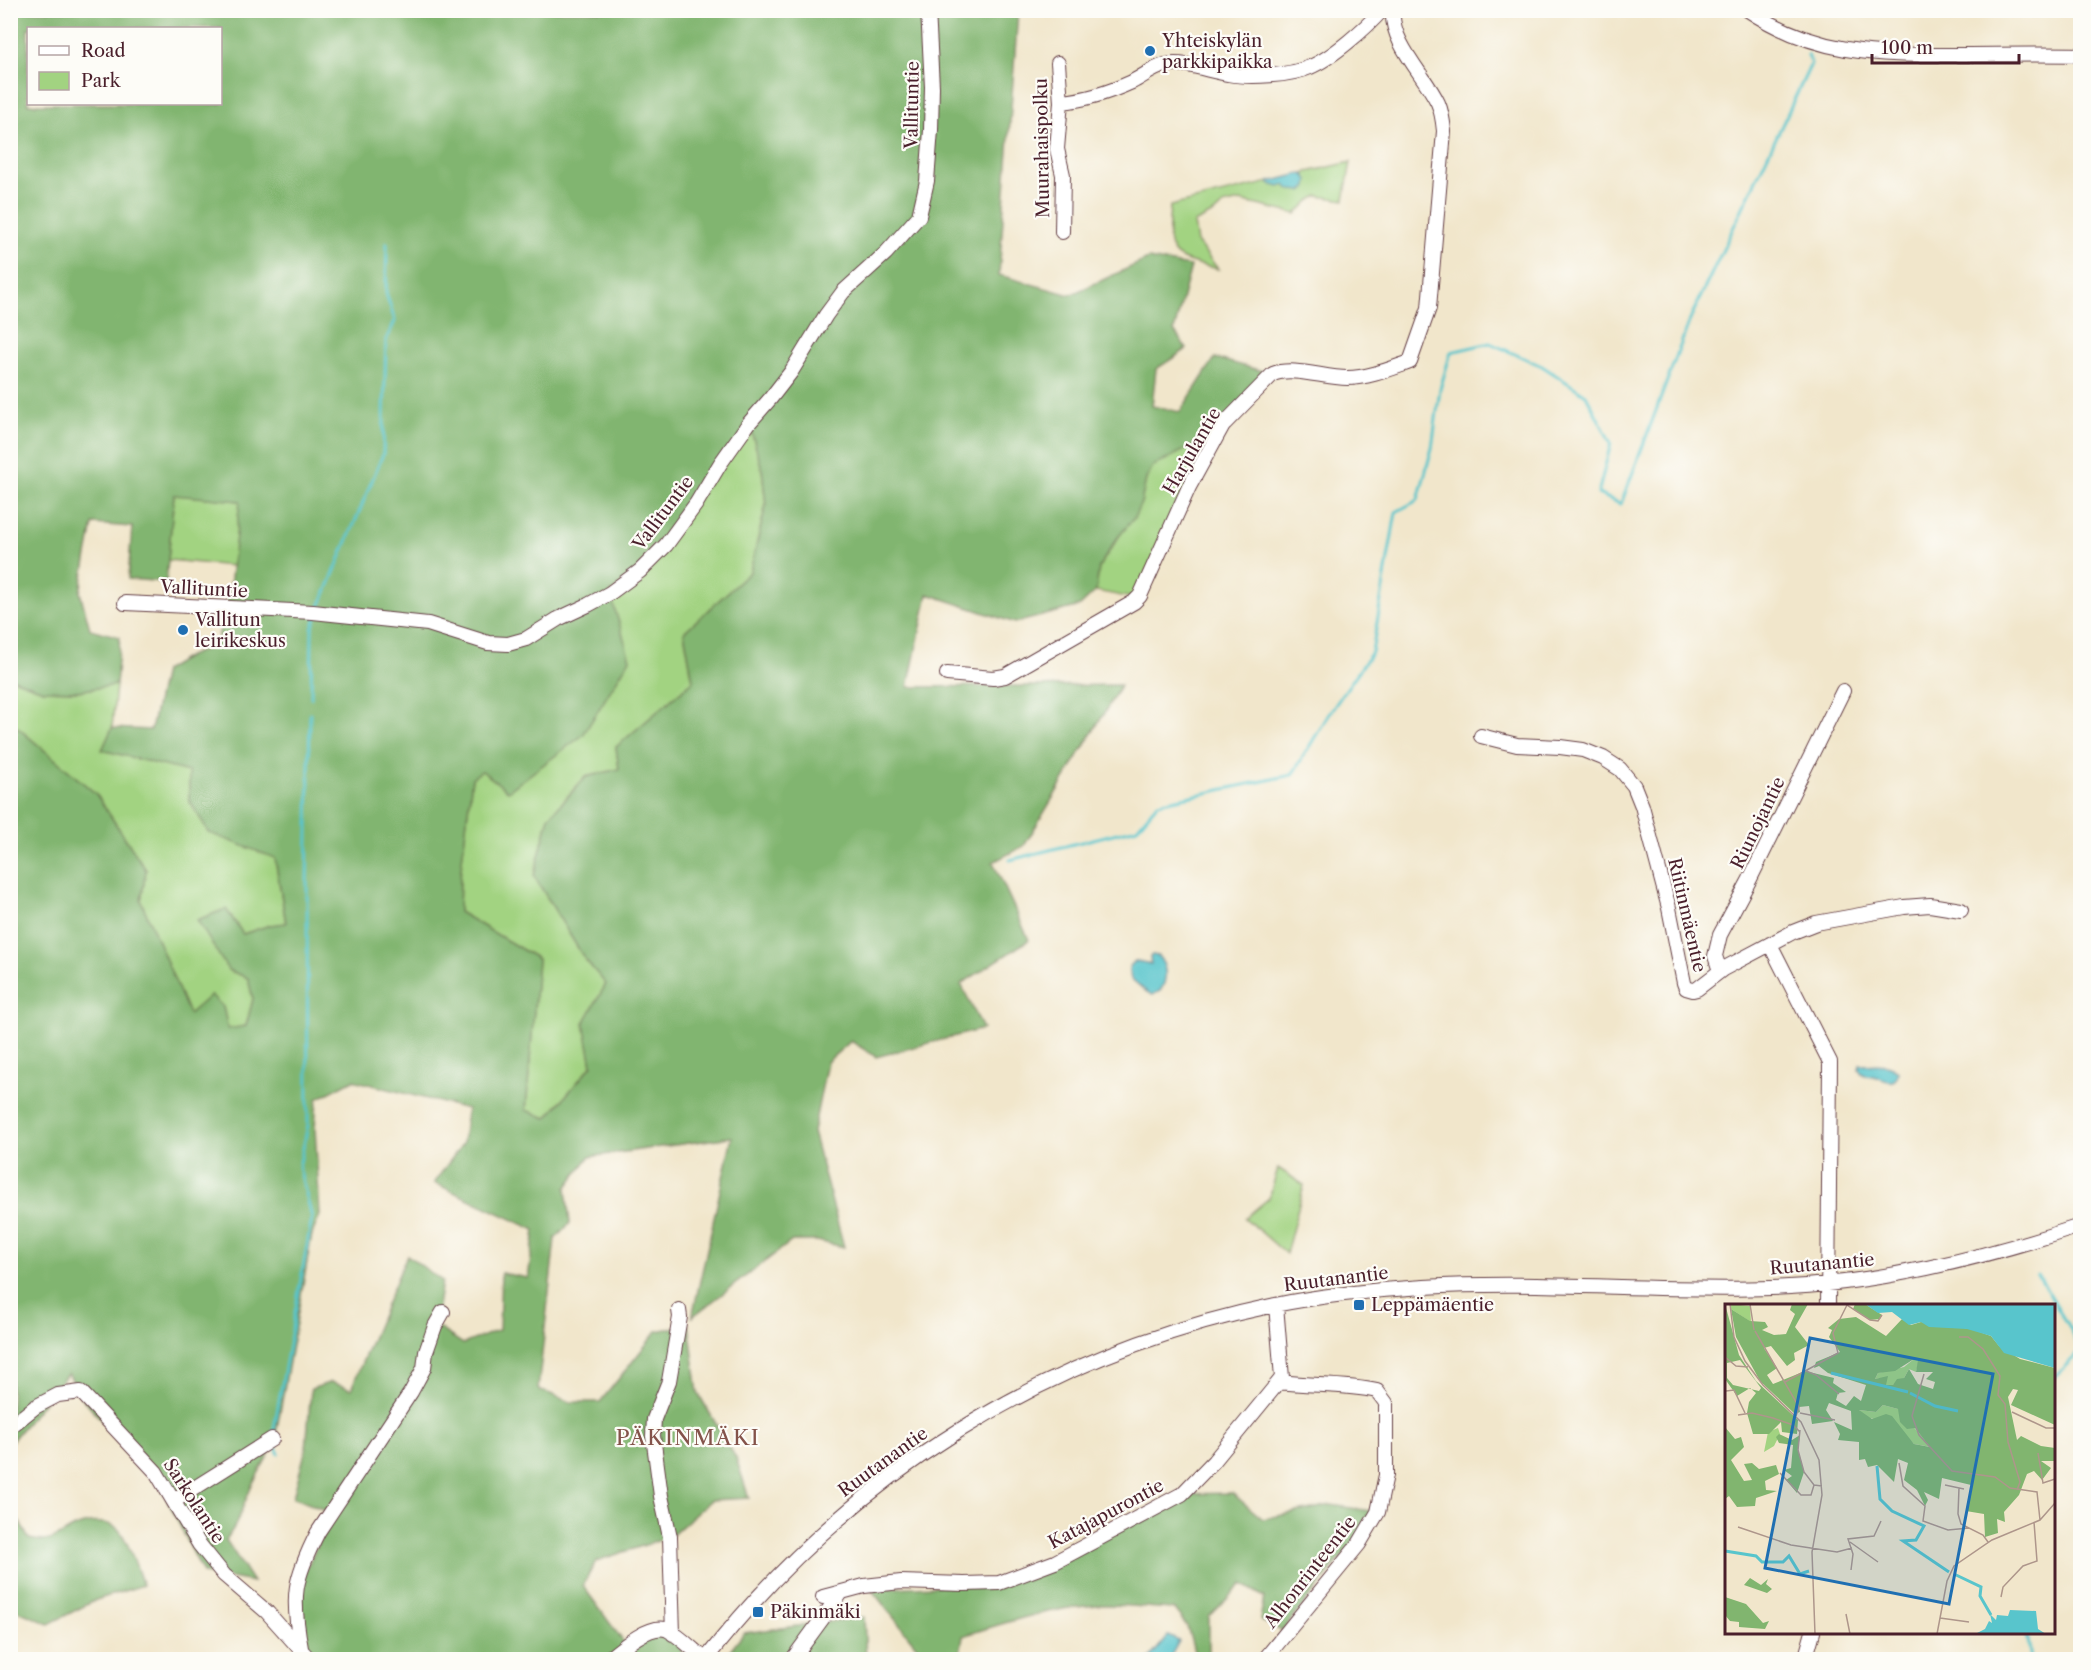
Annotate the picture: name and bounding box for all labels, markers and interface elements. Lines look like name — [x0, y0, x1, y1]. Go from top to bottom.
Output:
legend — [27, 27, 222, 105]
scale bar — [1872, 27, 2019, 65]
place label: Yhteiskylän parkkipaikka — [1161, 30, 1273, 73]
text: 100 m — [1881, 37, 1933, 59]
text: Road — [81, 40, 126, 62]
marker: Yhteiskylän parkkipaikka — [1143, 44, 1157, 58]
street label: Vallituntie — [900, 61, 924, 150]
text: Park — [81, 70, 122, 92]
street label: Muurahaispolku — [1030, 78, 1054, 218]
street label: Harjulantie — [1158, 404, 1226, 498]
street label: Vallituntie — [627, 471, 698, 555]
street label: Vallituntie — [159, 576, 248, 602]
place label: Vallitun leirikeskus — [194, 609, 286, 652]
marker: Vallitun leirikeskus — [176, 623, 190, 637]
street label: Riunojantie — [1726, 773, 1790, 873]
street label: Riitinmäentie — [1663, 856, 1711, 974]
street label: Ruutanantie — [1769, 1248, 1875, 1280]
street label: Ruutanantie — [1282, 1262, 1390, 1296]
place label: Leppämäentie — [1371, 1294, 1494, 1316]
marker: Leppämäentie — [1352, 1298, 1366, 1312]
inset map — [1725, 1304, 2055, 1634]
street label: Ruutanantie — [834, 1422, 932, 1502]
district label: PÄKINMÄKI — [616, 1425, 760, 1450]
street label: Sarkolantie — [158, 1455, 230, 1547]
street label: Katajapurontie — [1044, 1474, 1168, 1554]
street label: Alhonrinteentie — [1259, 1512, 1361, 1633]
place label: Päkinmäki — [770, 1601, 861, 1623]
marker: Päkinmäki — [751, 1605, 765, 1619]

